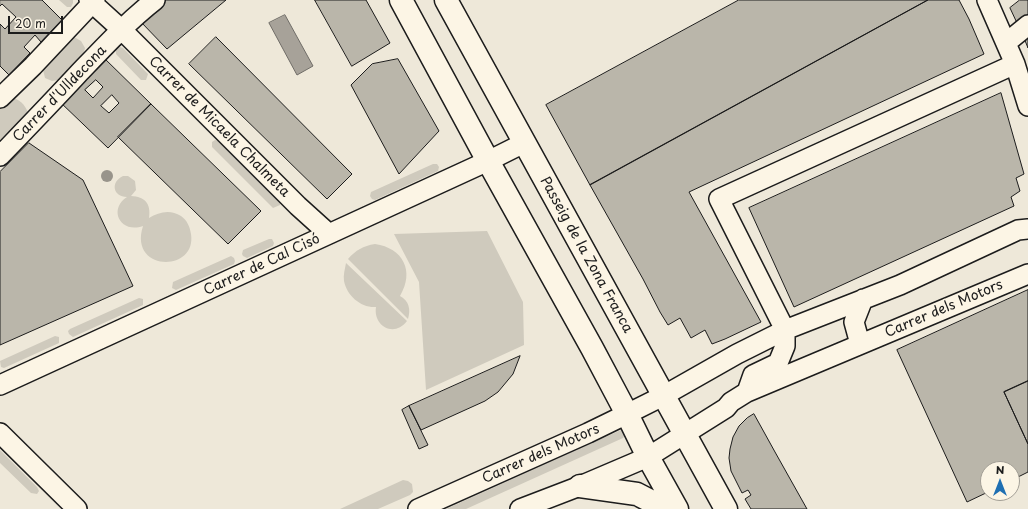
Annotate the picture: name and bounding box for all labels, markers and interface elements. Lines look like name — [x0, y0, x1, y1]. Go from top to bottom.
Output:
scale bar — [10, 8, 65, 34]
text: 20 m — [15, 14, 46, 32]
street label: Carrer d'Ulldecona — [10, 42, 110, 146]
street label: Carrer de Micaela Chalmeta — [145, 53, 293, 201]
street label: Passeig de la Zona Franca — [536, 174, 636, 336]
street label: Carrer de Cal Cisó — [201, 231, 323, 299]
street label: Carrer dels Motors — [882, 277, 1006, 341]
street label: Carrer dels Motors — [480, 421, 602, 487]
north arrow — [980, 461, 1020, 501]
text: N — [996, 461, 1004, 478]

